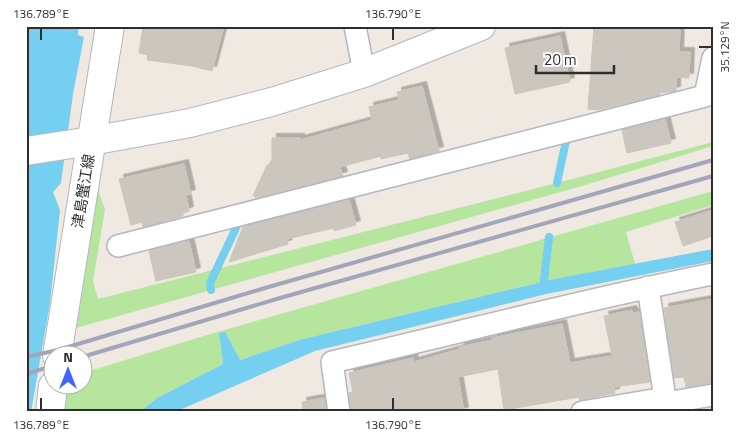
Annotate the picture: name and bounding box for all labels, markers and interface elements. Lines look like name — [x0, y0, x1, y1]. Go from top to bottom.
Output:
text: 136.789°E — [13, 4, 69, 23]
text: 136.790°E — [365, 4, 421, 23]
text: 35.129°N — [715, 21, 734, 73]
scale bar — [536, 42, 614, 74]
text: 20 m — [544, 48, 577, 71]
street label: 津島蟹江線 — [66, 152, 100, 230]
north arrow — [42, 346, 92, 396]
text: N — [63, 346, 73, 367]
text: 136.789°E — [13, 415, 69, 434]
text: 136.790°E — [365, 415, 421, 434]

